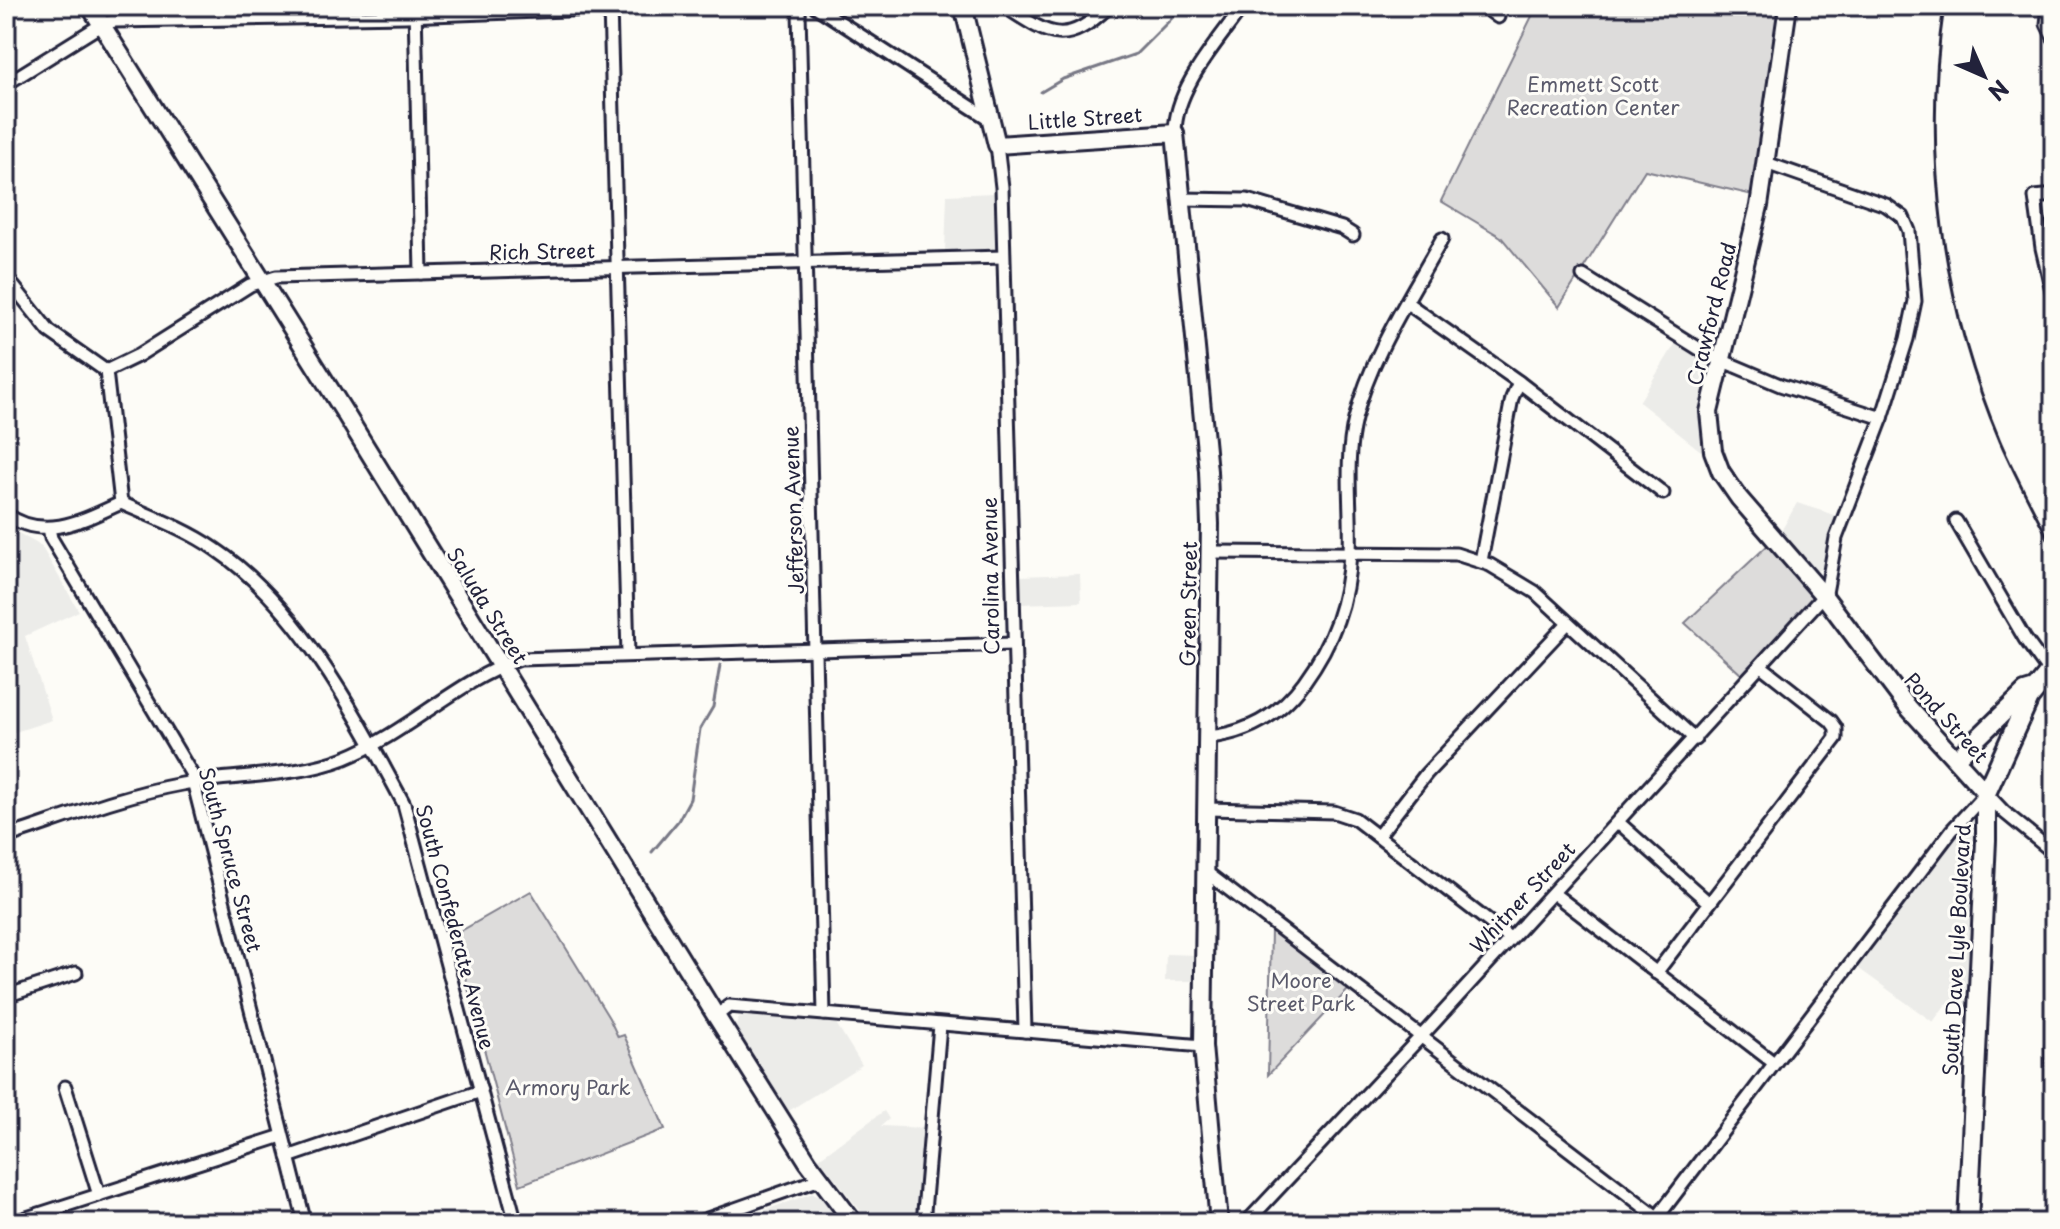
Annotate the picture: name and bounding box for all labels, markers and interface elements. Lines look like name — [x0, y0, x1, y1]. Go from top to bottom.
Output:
north arrow — [1944, 36, 2024, 116]
park label: Emmett Scott Recreation Center — [1506, 69, 1680, 122]
text: N — [1981, 73, 2017, 109]
street label: Little Street — [1027, 99, 1143, 137]
street label: Rich Street — [489, 235, 595, 267]
street label: Crawford Road — [1679, 239, 1743, 388]
street label: Jefferson Avenue — [775, 425, 811, 595]
street label: Carolina Avenue — [974, 497, 1006, 655]
street label: Saluda Street — [440, 541, 536, 670]
street label: Green Street — [1172, 541, 1204, 667]
street label: Pond Street — [1898, 665, 1996, 769]
street label: South Spruce Street — [192, 764, 270, 956]
street label: South Confederate Avenue — [409, 801, 503, 1053]
street label: South Dave Lyle Boulevard — [1934, 823, 1978, 1077]
street label: Whitner Street — [1463, 835, 1582, 960]
park label: Moore Street Park — [1247, 965, 1355, 1018]
park label: Armory Park — [505, 1072, 631, 1102]

